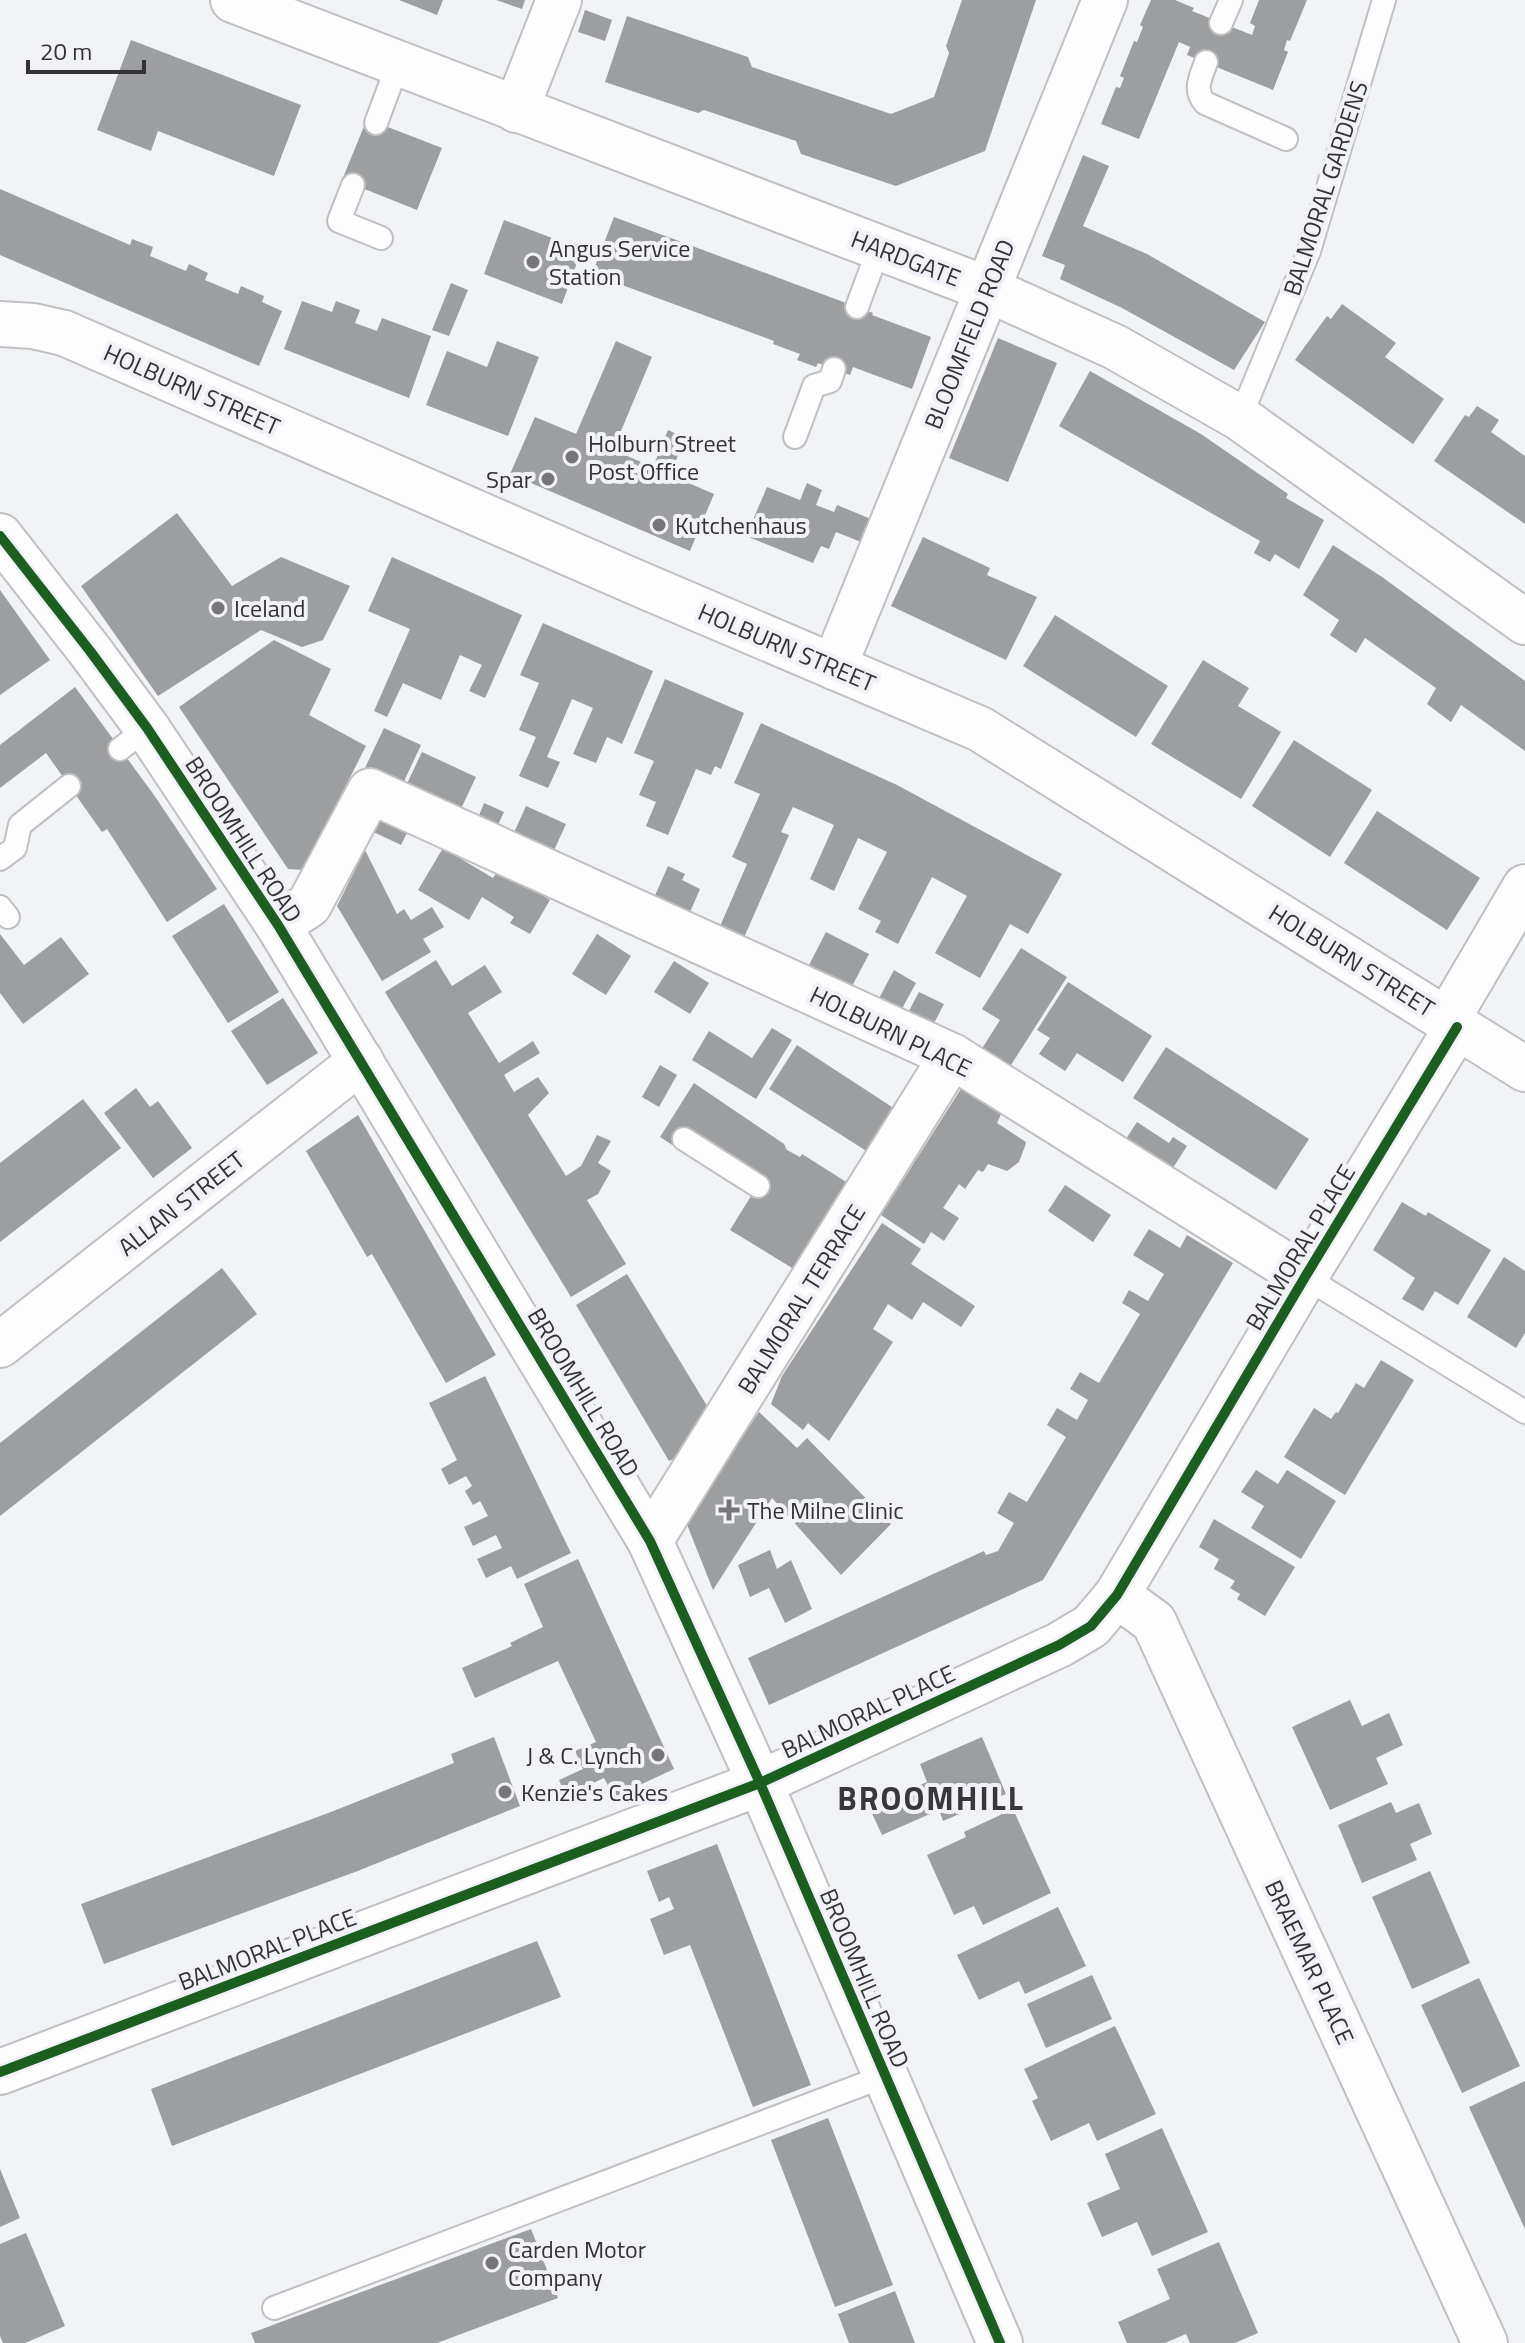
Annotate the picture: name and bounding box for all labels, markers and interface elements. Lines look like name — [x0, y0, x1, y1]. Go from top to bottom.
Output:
scale bar — [28, 24, 144, 74]
text: 20 m — [40, 33, 92, 69]
street label: BALMORAL GARDENS — [1273, 76, 1377, 300]
street label: HARDGATE — [846, 221, 966, 295]
place label: Angus Service Station — [549, 230, 690, 294]
street label: BLOOMFIELD ROAD — [915, 234, 1023, 434]
marker: Angus Service Station — [524, 253, 542, 271]
street label: HOLBURN STREET — [98, 334, 286, 444]
place label: Holburn Street Post Office — [588, 425, 737, 489]
marker: Holburn Street Post Office — [563, 448, 581, 466]
place label: Spar — [486, 461, 532, 497]
marker: Spar — [539, 470, 557, 488]
place label: Kutchenhaus — [675, 507, 807, 543]
marker: Kutchenhaus — [650, 516, 668, 534]
place label: Iceland — [234, 590, 305, 626]
street label: HOLBURN STREET — [693, 593, 882, 701]
marker: Iceland — [209, 599, 227, 617]
street label: BROOMHILL ROAD — [177, 749, 311, 929]
street label: HOLBURN STREET — [1262, 894, 1442, 1026]
street label: HOLBURN PLACE — [804, 976, 978, 1086]
street label: ALLAN STREET — [110, 1142, 253, 1264]
street label: BALMORAL PLACE — [1236, 1157, 1364, 1337]
street label: BALMORAL TERRACE — [728, 1197, 874, 1401]
street label: BROOMHILL ROAD — [519, 1300, 649, 1484]
place label: The Milne Clinic — [747, 1492, 904, 1528]
marker: The Milne Clinic — [718, 1499, 740, 1521]
street label: BALMORAL PLACE — [775, 1655, 961, 1767]
place label: J & C. Lynch — [526, 1737, 642, 1773]
marker: J & C. Lynch — [649, 1746, 667, 1764]
place label: Kenzie's Cakes — [521, 1774, 668, 1810]
district label: BROOMHILL — [837, 1774, 1025, 1822]
marker: Kenzie's Cakes — [496, 1783, 514, 1801]
street label: BRAEMAR PLACE — [1256, 1874, 1364, 2050]
street label: BROOMHILL ROAD — [811, 1883, 919, 2073]
street label: BALMORAL PLACE — [173, 1898, 361, 2000]
place label: Carden Motor Company — [508, 2231, 646, 2295]
marker: Carden Motor Company — [483, 2254, 501, 2272]

